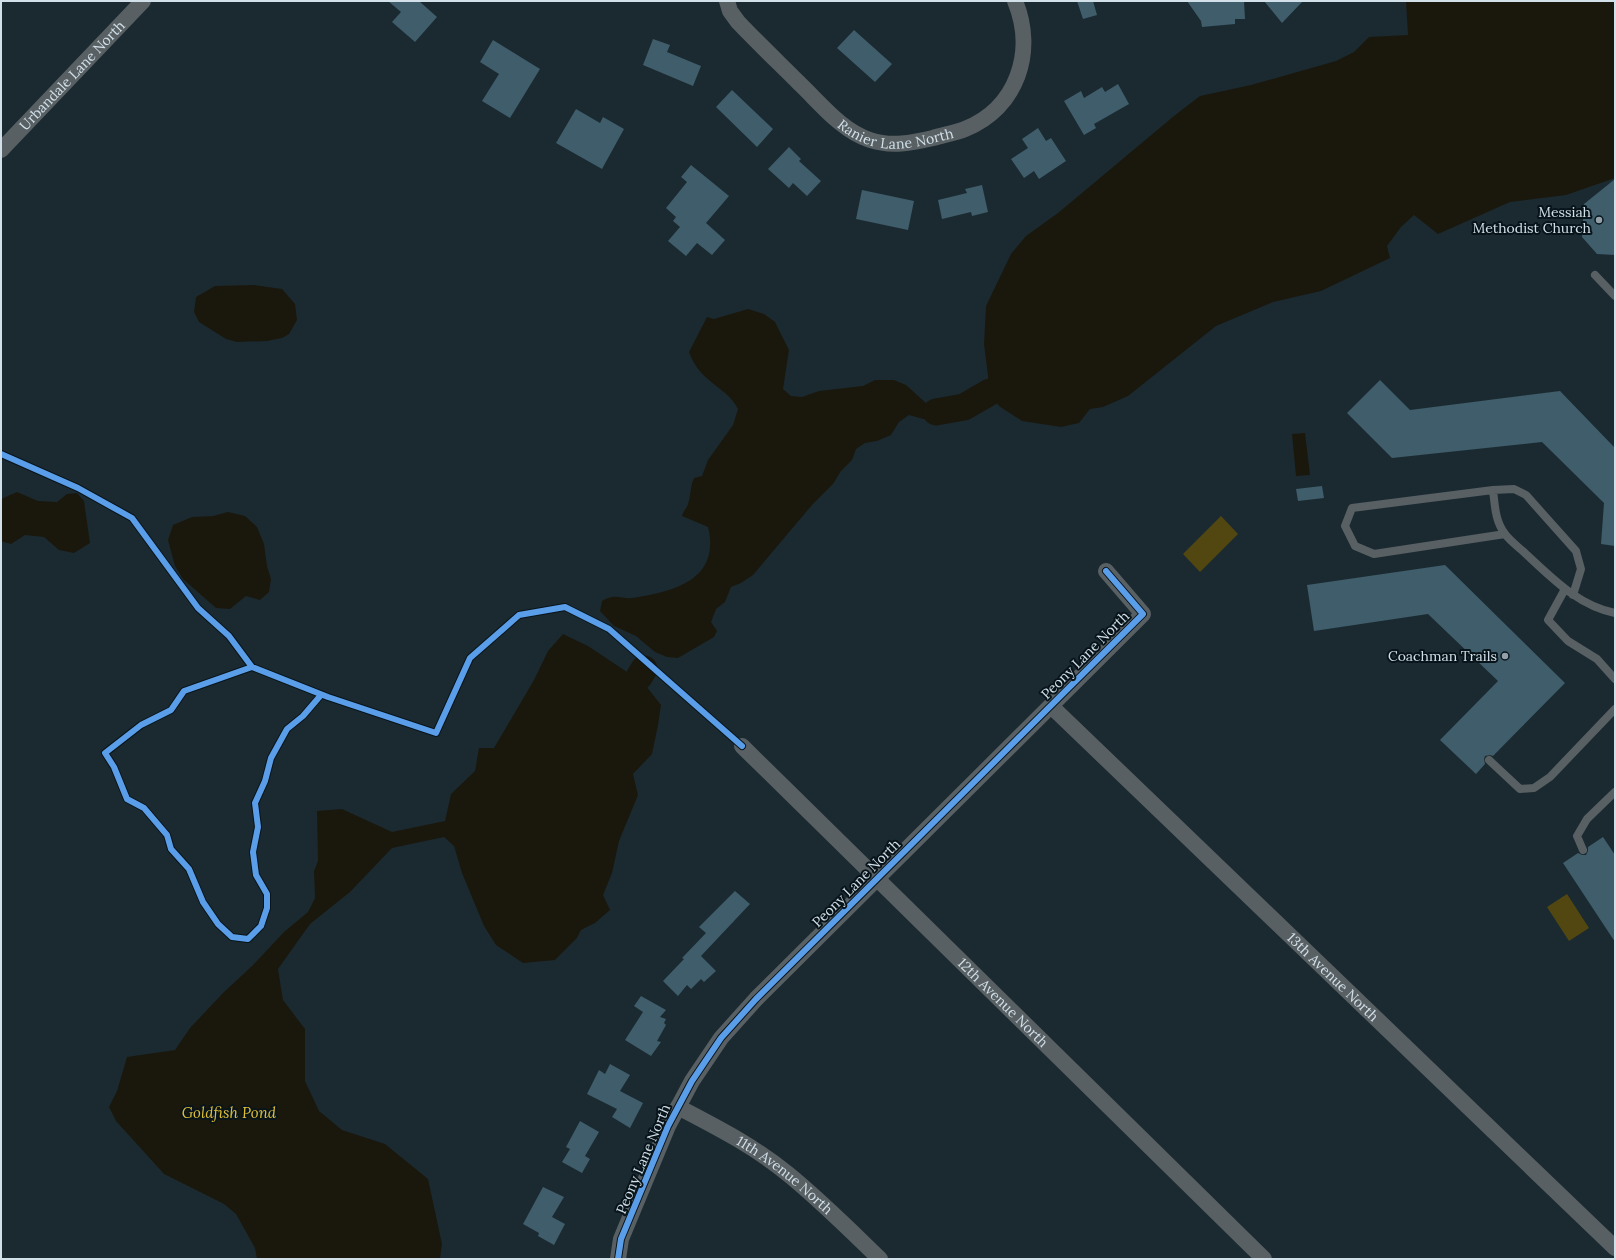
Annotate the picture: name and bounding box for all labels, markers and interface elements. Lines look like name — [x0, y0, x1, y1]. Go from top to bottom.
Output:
street label: Urbandale Lane North — [15, 17, 129, 134]
street label: Ranier Lane North — [834, 115, 955, 153]
place label: Messiah Methodist Church — [1473, 203, 1591, 237]
marker: Messiah Methodist Church — [1594, 215, 1604, 225]
street label: Peony Lane North — [1037, 607, 1133, 703]
place label: Coachman Trails — [1388, 647, 1497, 665]
marker: Coachman Trails — [1500, 651, 1510, 661]
street label: Peony Lane North — [808, 835, 904, 931]
street label: 13th Avenue North — [1283, 929, 1383, 1025]
street label: 12th Avenue North — [954, 954, 1052, 1051]
street label: Peony Lane North — [612, 1101, 674, 1217]
water label: Goldfish Pond — [182, 1103, 277, 1122]
street label: 11th Avenue North — [733, 1132, 837, 1218]

